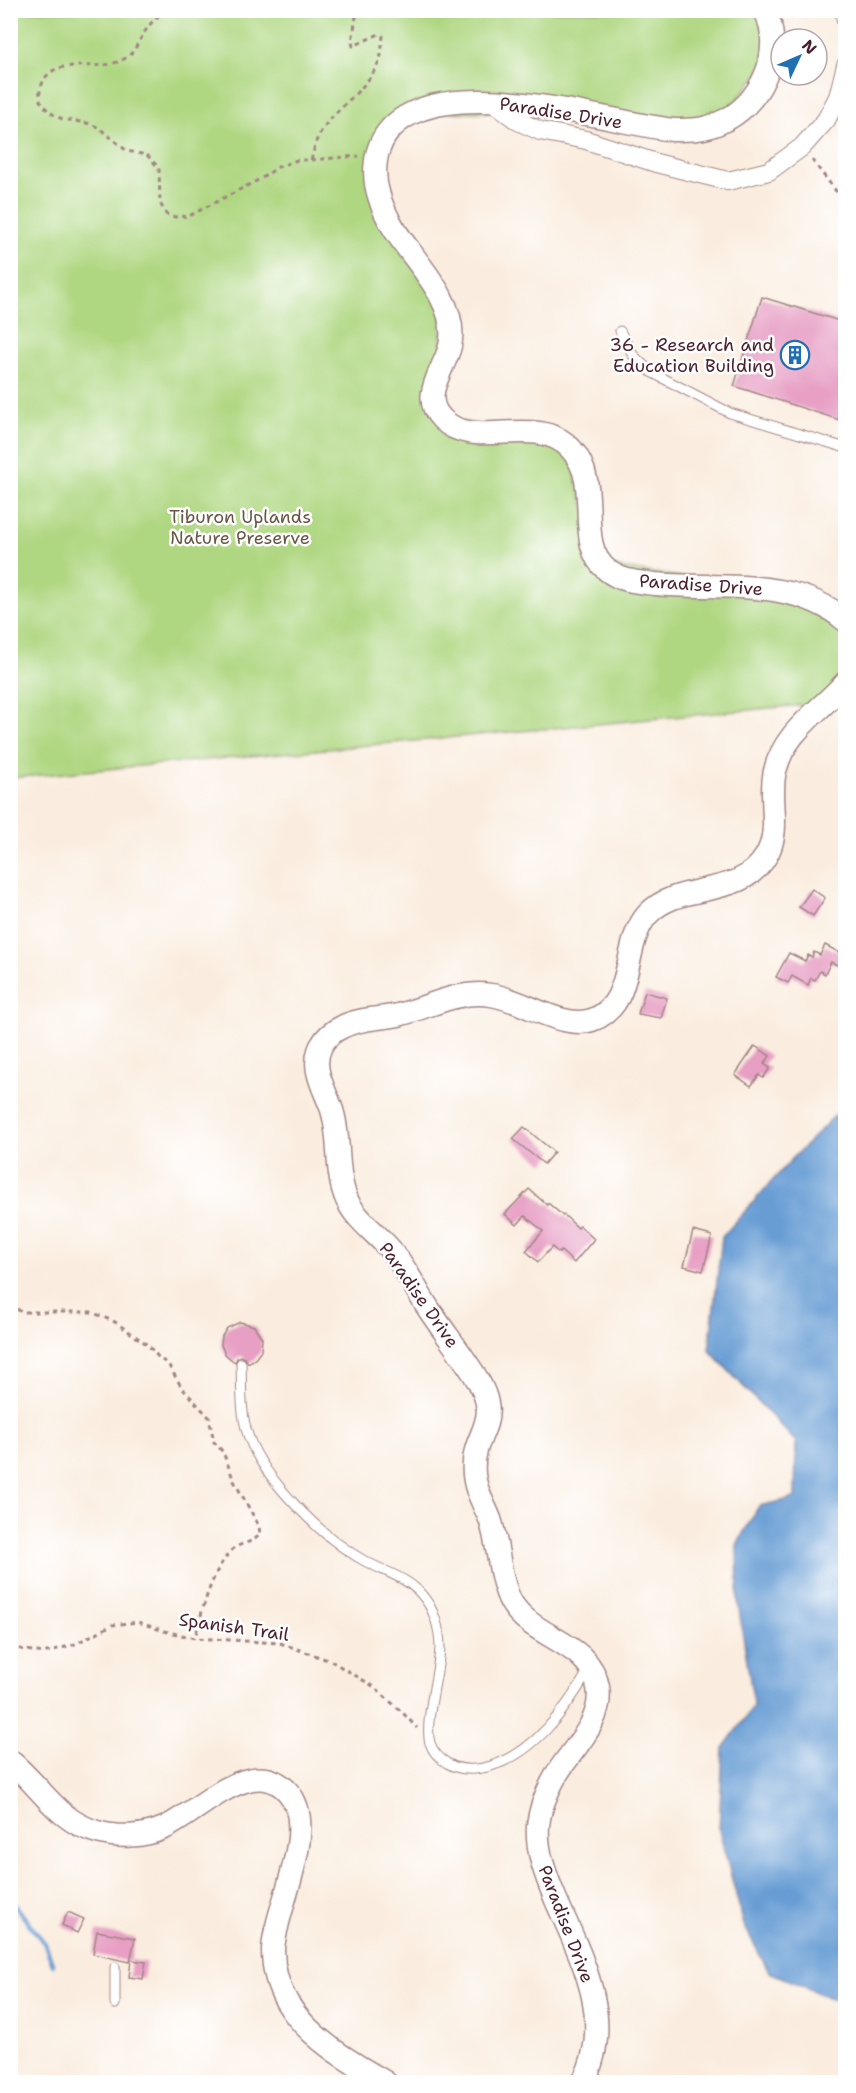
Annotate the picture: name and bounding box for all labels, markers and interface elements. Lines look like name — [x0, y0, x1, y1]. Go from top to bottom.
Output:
north arrow — [769, 27, 829, 87]
text: N — [797, 35, 821, 59]
street label: Paradise Drive — [498, 91, 624, 135]
place label: 36 - Research and Education Building — [610, 333, 774, 378]
building icon: 36 - Research and Education Building — [779, 339, 811, 371]
park label: Tiburon Uplands Nature Preserve — [169, 505, 311, 550]
street label: Paradise Drive — [638, 569, 764, 601]
street label: Paradise Drive — [374, 1237, 464, 1353]
street label: Spanish Trail — [177, 1607, 291, 1647]
street label: Paradise Drive — [533, 1862, 599, 1986]

